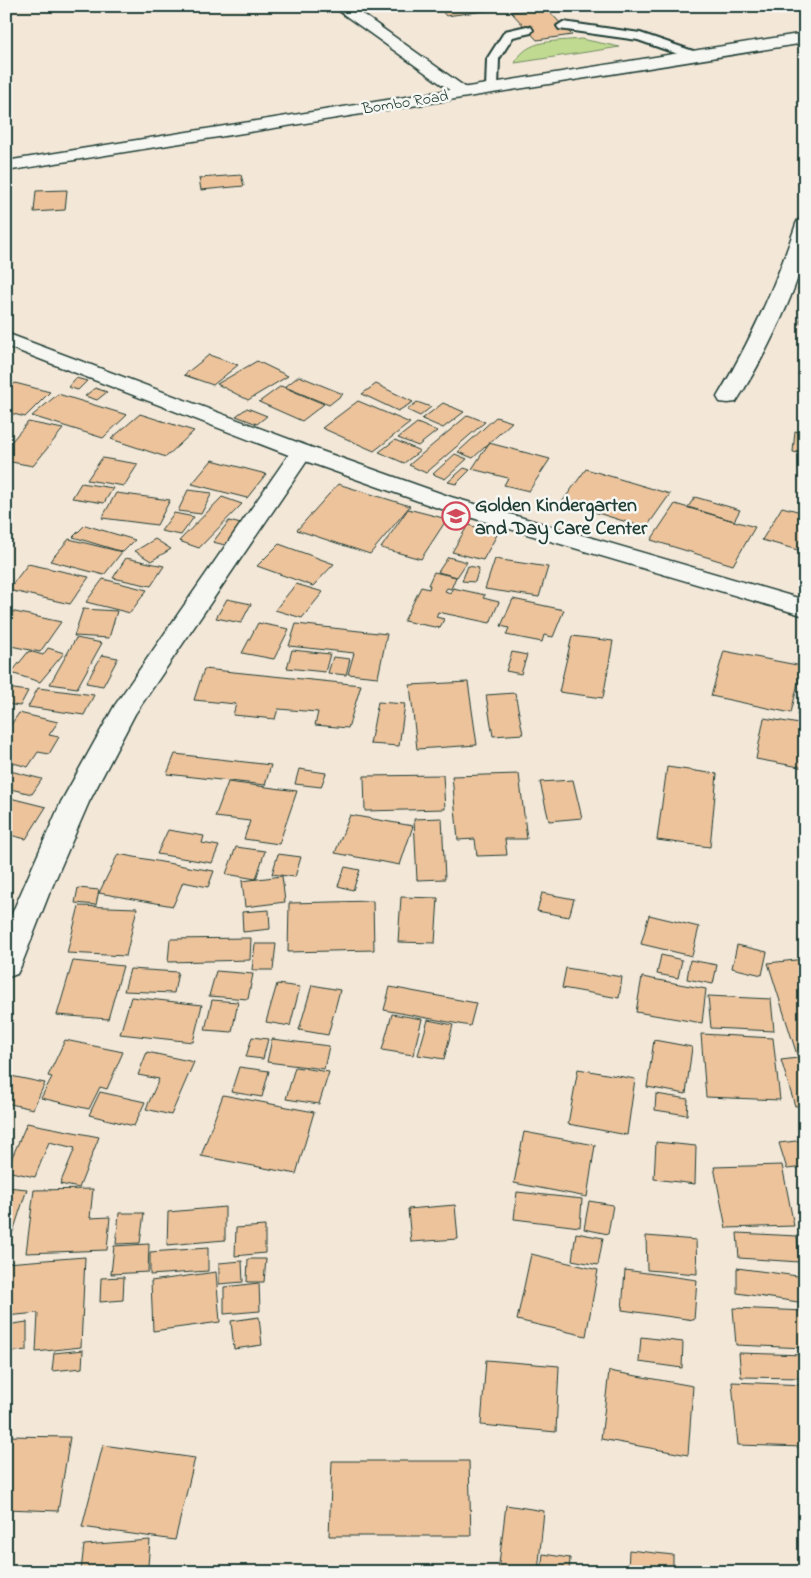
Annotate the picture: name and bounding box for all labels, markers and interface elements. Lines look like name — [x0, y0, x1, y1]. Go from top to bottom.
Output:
street label: Bombo Road — [359, 84, 450, 122]
place label: Golden Kindergarten and Day Care Center — [475, 492, 648, 545]
school or university icon: Golden Kindergarten and Day Care Center — [441, 501, 471, 531]

